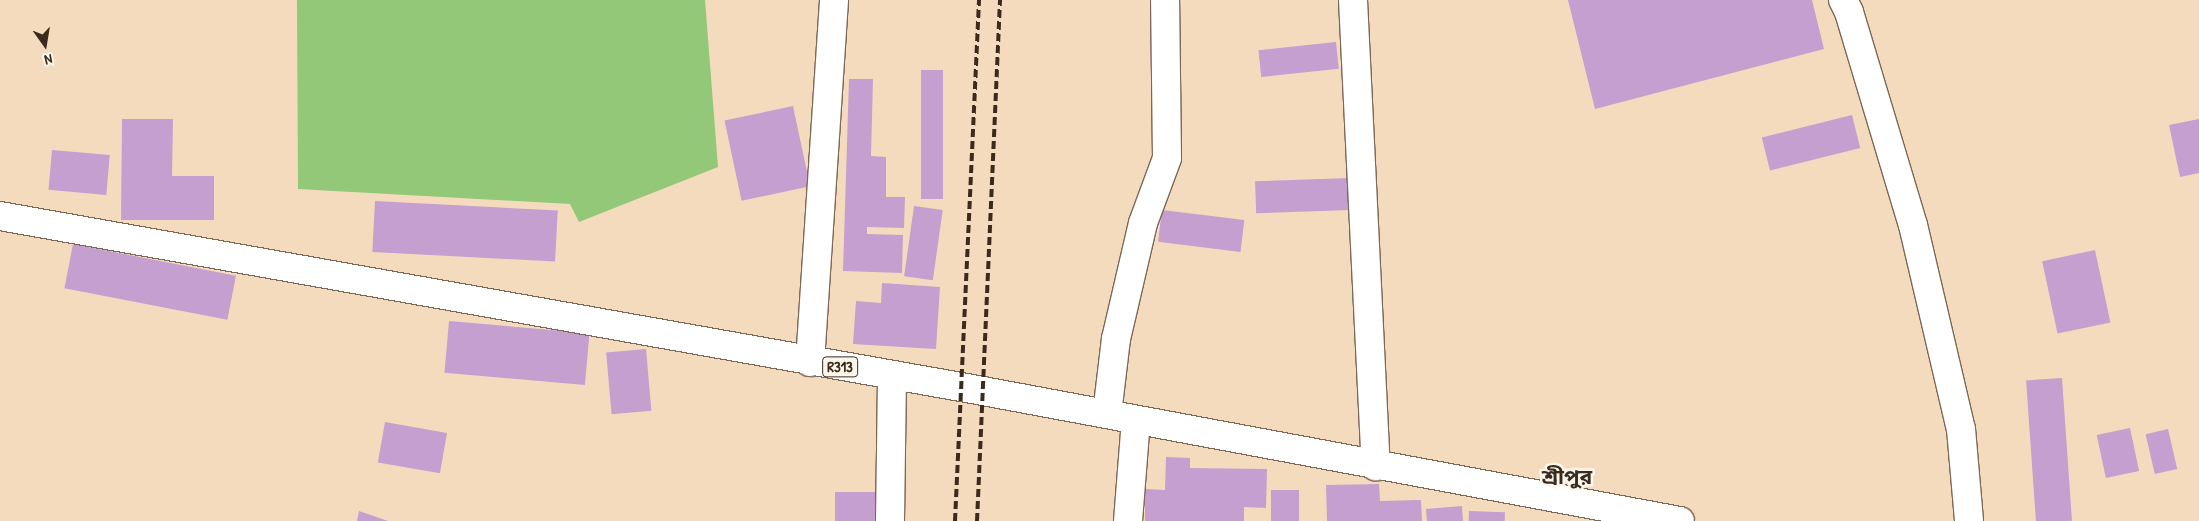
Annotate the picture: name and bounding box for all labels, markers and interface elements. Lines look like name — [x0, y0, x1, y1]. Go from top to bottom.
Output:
north arrow — [20, 20, 70, 70]
text: N — [43, 50, 54, 70]
road number: R313 — [821, 354, 859, 380]
district label: শ্রীপুর — [1542, 464, 1592, 490]

